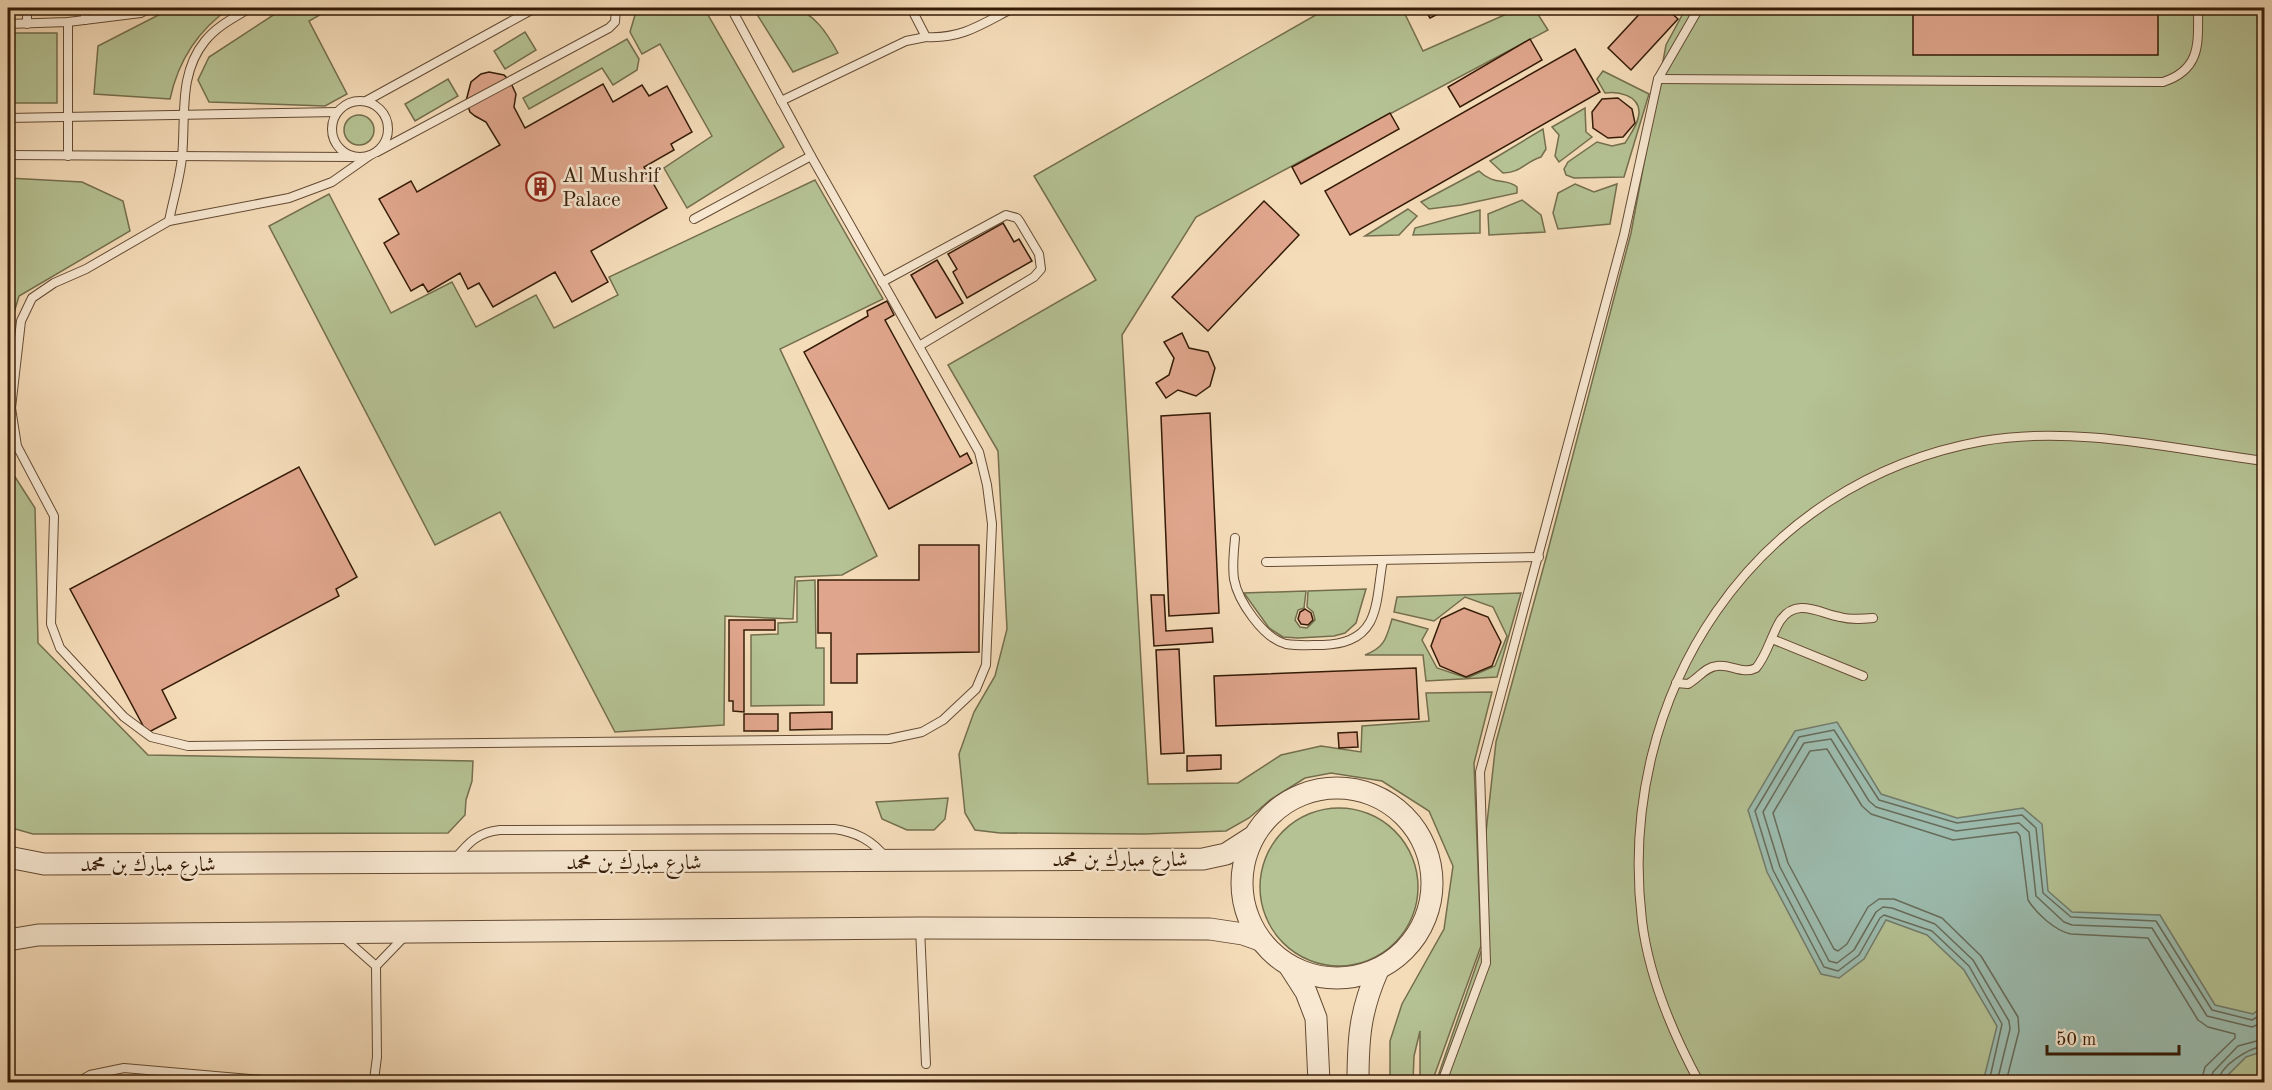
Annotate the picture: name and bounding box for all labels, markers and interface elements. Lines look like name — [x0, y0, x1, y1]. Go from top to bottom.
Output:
place label: Al Mushrif Palace — [562, 166, 661, 211]
building icon: Al Mushrif Palace — [525, 171, 557, 203]
street label: شارع مبارك بن محمد — [1052, 849, 1188, 877]
street label: شارع مبارك بن محمد — [566, 852, 702, 880]
street label: شارع مبارك بن محمد — [80, 854, 216, 882]
scale bar — [2047, 1018, 2179, 1056]
text: 50 m — [2056, 1031, 2096, 1049]

